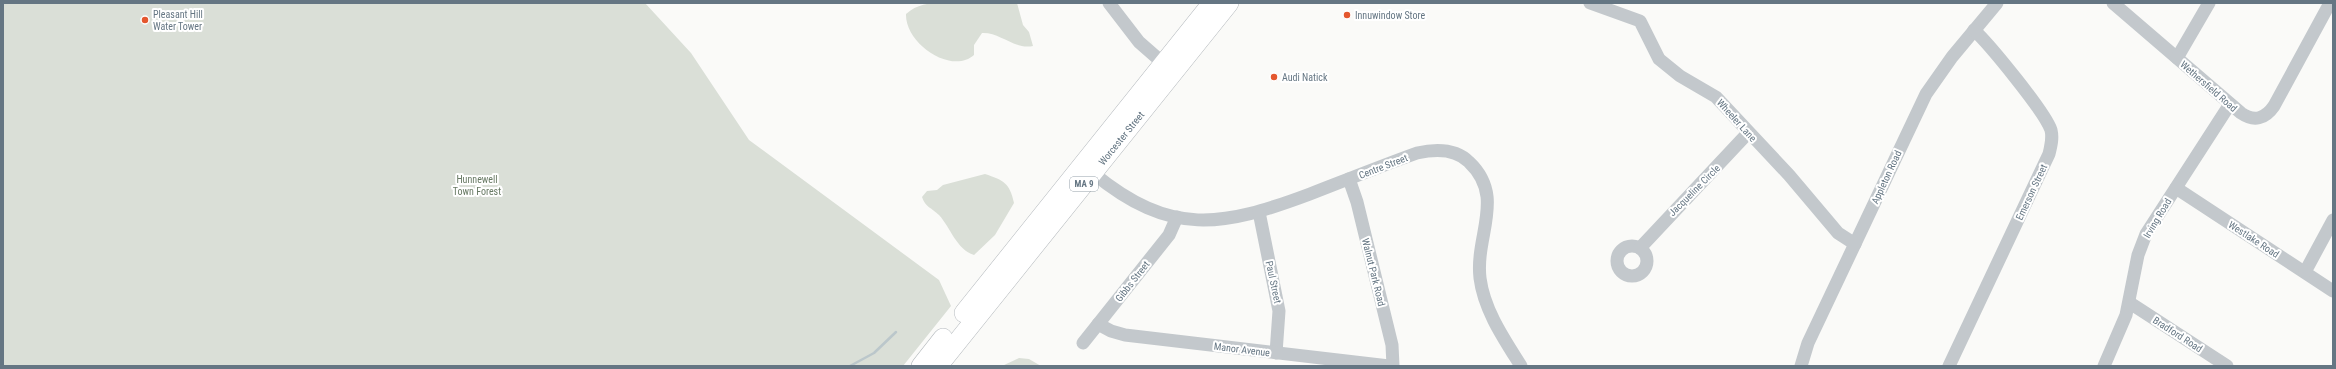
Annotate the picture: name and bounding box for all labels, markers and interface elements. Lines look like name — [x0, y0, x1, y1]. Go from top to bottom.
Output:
place label: Pleasant Hill Water Tower — [153, 9, 203, 32]
marker: Innuwindow Store — [1342, 10, 1352, 20]
place label: Innuwindow Store — [1355, 10, 1425, 21]
marker: Pleasant Hill Water Tower — [140, 15, 150, 25]
street label: Wethersfield Road — [2178, 59, 2239, 114]
marker: Audi Natick — [1269, 72, 1279, 82]
place label: Audi Natick — [1282, 72, 1328, 83]
street label: Wheeler Lane — [1715, 97, 1759, 144]
street label: Worcester Street — [1096, 109, 1146, 167]
street label: Appleton Road — [1869, 149, 1904, 206]
street label: Centre Street — [1357, 152, 1409, 181]
street label: Jacqueline Circle — [1667, 162, 1722, 218]
street label: Emerson Street — [2014, 162, 2049, 222]
park label: Hunnewell Town Forest — [453, 174, 501, 197]
road number: MA 9 — [1070, 177, 1098, 191]
street label: Irving Road — [2141, 196, 2174, 240]
street label: Westlake Road — [2226, 219, 2281, 260]
street label: Walnut Park Road — [1360, 237, 1387, 307]
street label: Gibbs Street — [1113, 259, 1152, 304]
street label: Paul Street — [1264, 260, 1283, 304]
street label: Bradford Road — [2151, 314, 2204, 354]
street label: Manor Avenue — [1213, 341, 1271, 358]

